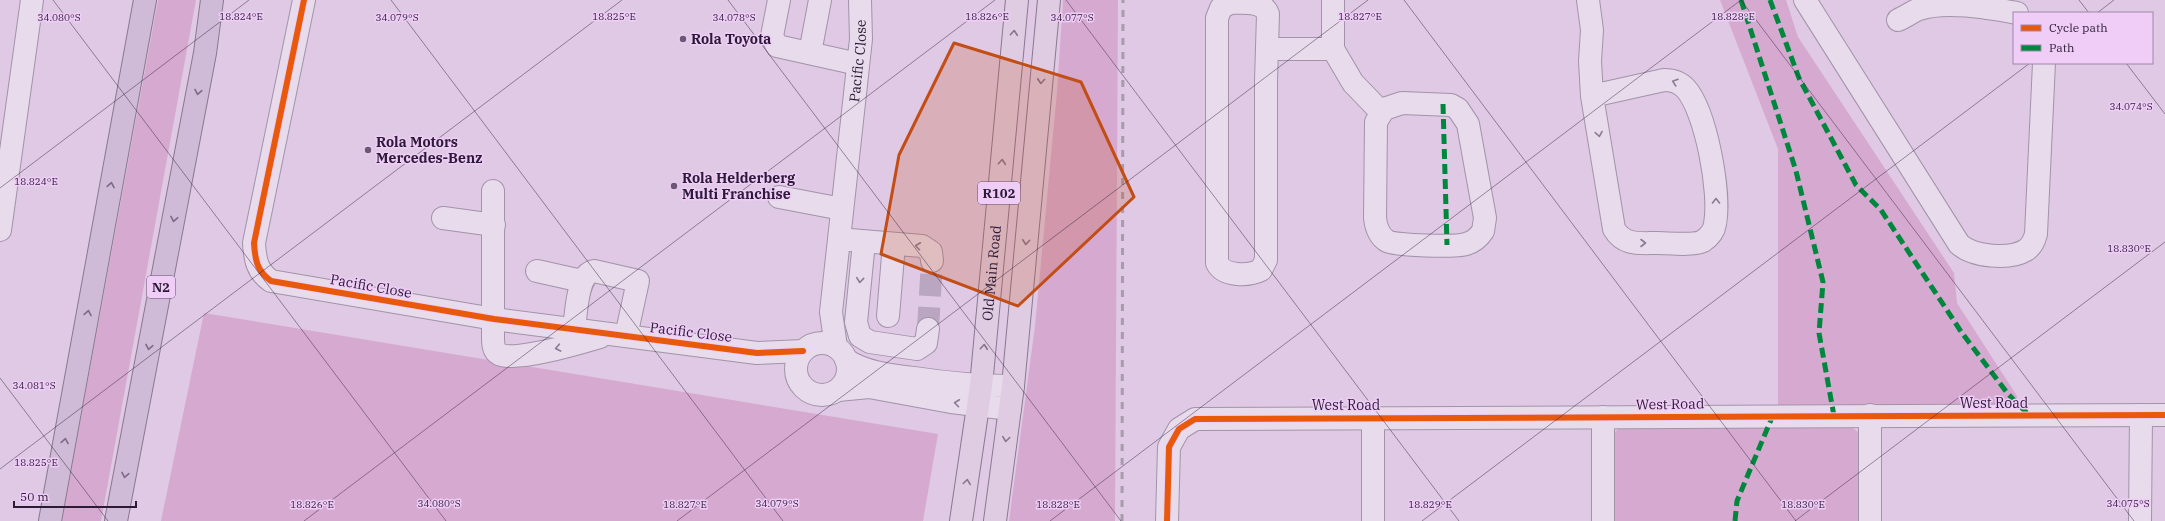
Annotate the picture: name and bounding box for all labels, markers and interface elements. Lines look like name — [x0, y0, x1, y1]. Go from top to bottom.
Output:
text: 18.824°E — [219, 10, 263, 23]
text: 18.825°E — [592, 10, 636, 23]
text: 18.826°E — [965, 10, 1009, 23]
text: 18.827°E — [1338, 10, 1382, 23]
text: 18.828°E — [1711, 10, 1755, 23]
text: 34.080°S — [37, 11, 81, 24]
text: 34.079°S — [375, 11, 419, 24]
text: 34.078°S — [712, 11, 756, 24]
text: 34.077°S — [1050, 11, 1094, 24]
legend — [2013, 12, 2153, 64]
street label: Pacific Close — [845, 19, 870, 103]
text: Cycle path — [2049, 20, 2108, 35]
place label: Rola Toyota — [691, 30, 771, 48]
one-way arrow — [1009, 30, 1018, 36]
marker: Rola Toyota — [678, 34, 688, 44]
text: Path — [2049, 40, 2075, 55]
one-way arrow — [1037, 78, 1046, 84]
one-way arrow — [1672, 79, 1679, 87]
one-way arrow — [194, 89, 203, 95]
text: 34.074°S — [2109, 100, 2153, 113]
one-way arrow — [1594, 131, 1602, 138]
place label: Rola Motors Mercedes-Benz — [376, 133, 482, 167]
marker: Rola Motors Mercedes-Benz — [363, 145, 373, 155]
one-way arrow — [997, 159, 1006, 165]
place label: Rola Helderberg Multi Franchise — [682, 169, 796, 203]
text: 18.824°E — [14, 175, 58, 188]
marker: Rola Helderberg Multi Franchise — [669, 181, 679, 191]
one-way arrow — [106, 182, 114, 189]
road number: R102 — [978, 182, 1020, 204]
one-way arrow — [1712, 197, 1720, 203]
one-way arrow — [170, 216, 178, 223]
street label: Old Main Road — [978, 224, 1005, 322]
one-way arrow — [1022, 239, 1031, 245]
one-way arrow — [1640, 239, 1646, 247]
one-way arrow — [915, 242, 921, 251]
text: 18.830°E — [2107, 242, 2151, 255]
street label: Pacific Close — [329, 270, 413, 302]
road number: N2 — [147, 276, 175, 298]
one-way arrow — [856, 277, 865, 283]
one-way arrow — [83, 310, 91, 316]
street label: Pacific Close — [649, 318, 733, 346]
one-way arrow — [146, 344, 154, 350]
one-way arrow — [555, 344, 561, 352]
one-way arrow — [980, 344, 989, 350]
text: 34.081°S — [12, 379, 56, 392]
street label: West Road — [1635, 394, 1705, 414]
street label: West Road — [1960, 394, 2029, 412]
street label: West Road — [1312, 396, 1381, 414]
one-way arrow — [954, 399, 960, 408]
one-way arrow — [1002, 436, 1011, 442]
one-way arrow — [60, 438, 68, 444]
text: 18.825°E — [14, 456, 58, 469]
one-way arrow — [121, 472, 130, 478]
one-way arrow — [962, 479, 971, 485]
scale bar — [14, 483, 136, 509]
text: 50 m — [20, 489, 49, 504]
text: 34.080°S — [417, 497, 461, 510]
text: 34.079°S — [755, 497, 799, 510]
text: 34.075°S — [2106, 497, 2150, 510]
text: 18.826°E — [290, 498, 334, 511]
text: 18.827°E — [663, 498, 707, 511]
text: 18.828°E — [1036, 498, 1080, 511]
text: 18.829°E — [1408, 498, 1452, 511]
text: 18.830°E — [1781, 498, 1825, 511]

